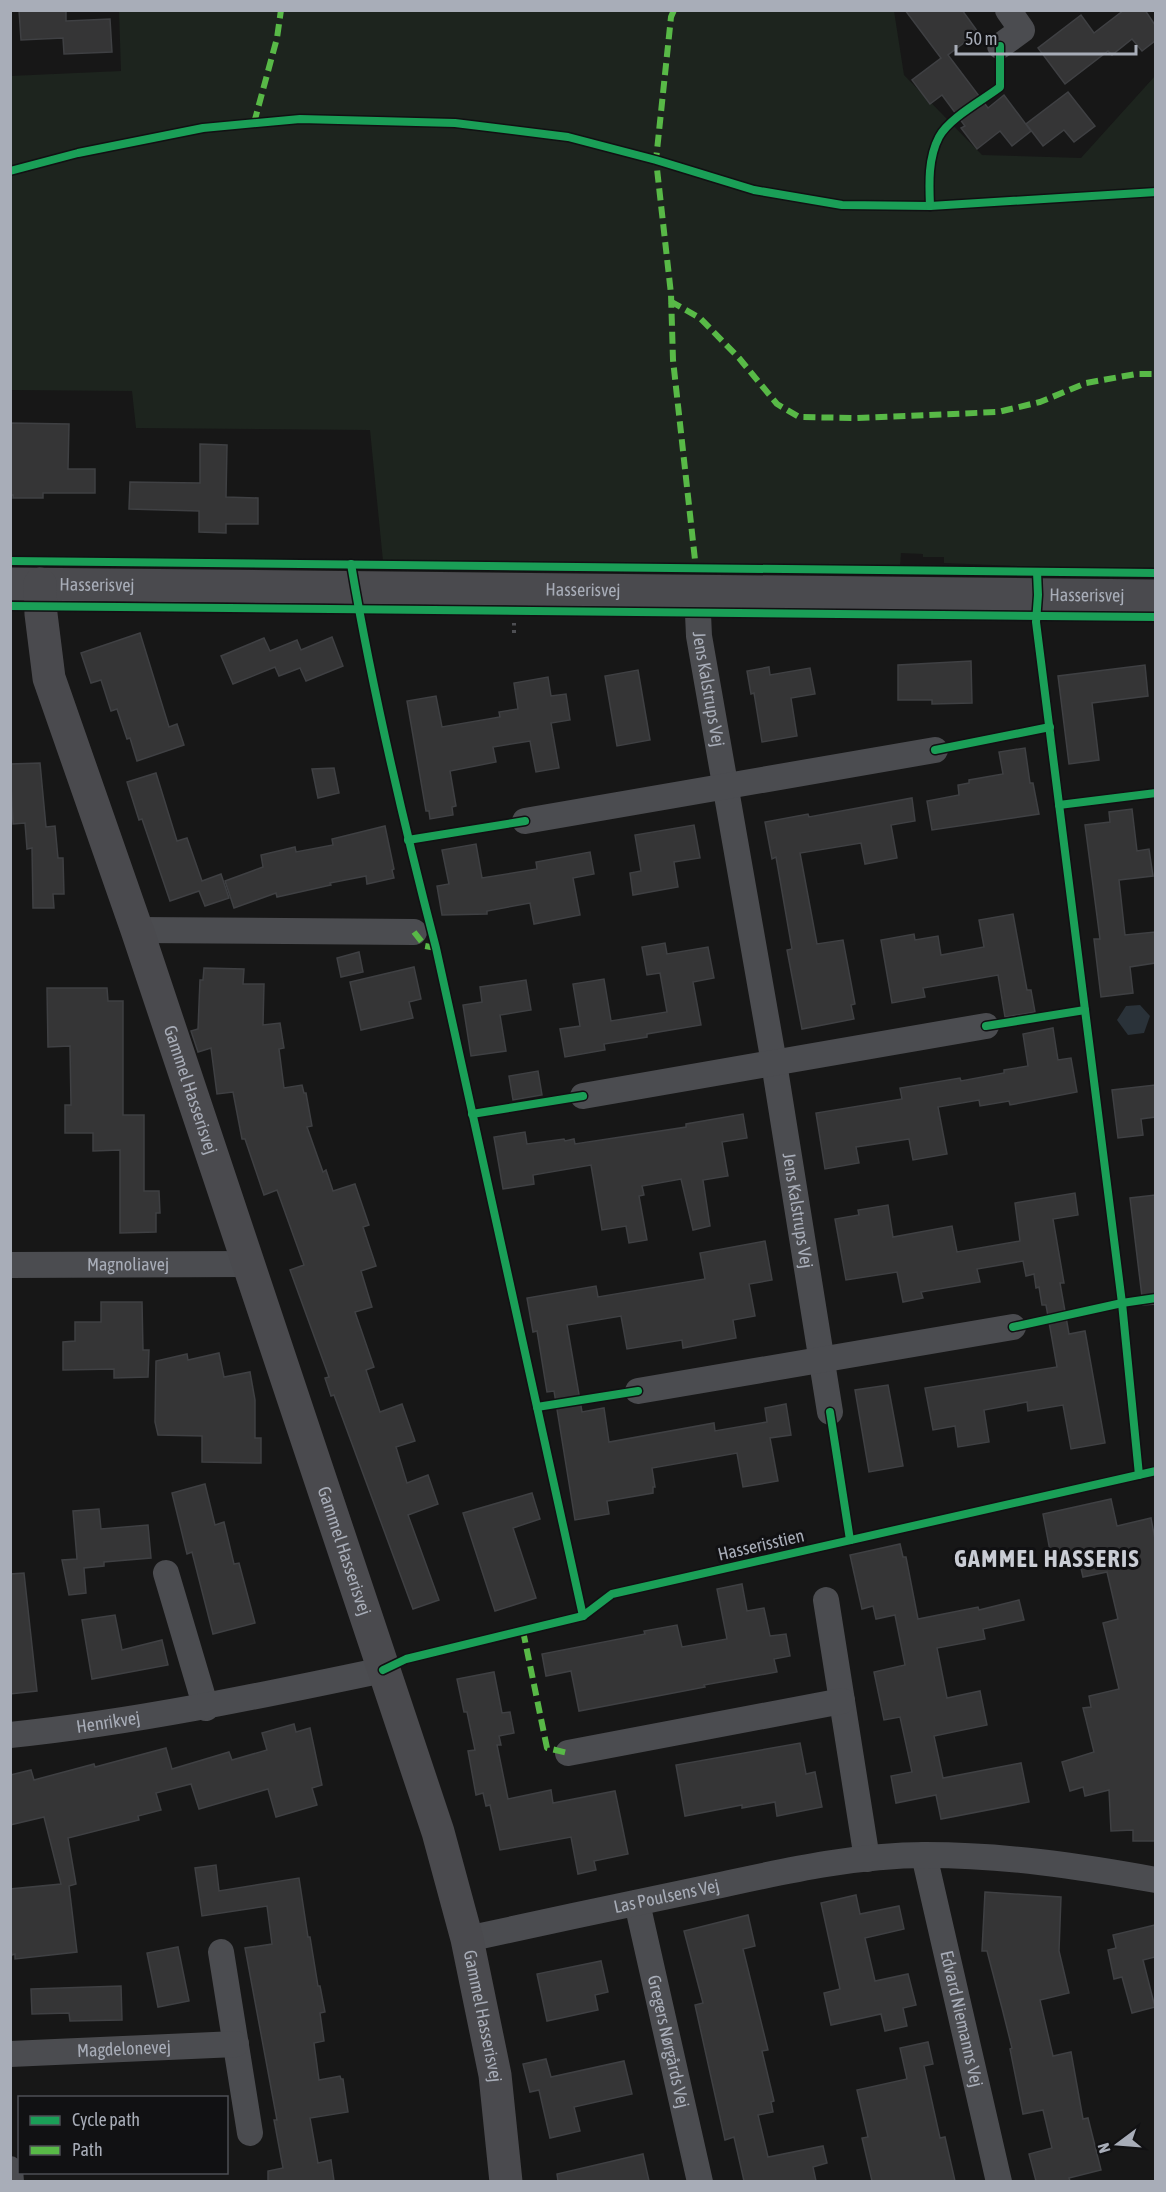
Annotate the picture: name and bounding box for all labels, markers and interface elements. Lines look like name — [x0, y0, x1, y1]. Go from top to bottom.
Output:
scale bar — [956, 18, 1136, 56]
text: 50 m — [965, 28, 997, 49]
street label: Hasserisvej — [59, 574, 135, 595]
street label: Hasserisvej — [545, 579, 621, 600]
street label: Hasserisvej — [1049, 584, 1125, 606]
street label: Jens Kalstrups Vej — [689, 631, 729, 748]
street label: Gammel Hasserisvej — [160, 1023, 222, 1157]
street label: Jens Kalstrups Vej — [779, 1151, 818, 1270]
street label: Magnoliavej — [87, 1253, 169, 1275]
street label: Gammel Hasserisvej — [313, 1484, 376, 1618]
street label: Hasserisstien — [716, 1524, 806, 1565]
district label: GAMMEL HASSERIS — [954, 1545, 1140, 1572]
street label: Henrikvej — [75, 1707, 142, 1737]
street label: Las Poulsens Vej — [612, 1875, 721, 1917]
street label: Gammel Hasserisvej — [460, 1948, 507, 2083]
street label: Edvard Niemanns Vej — [936, 1948, 988, 2089]
street label: Gregers Nørgårds Vej — [644, 1973, 694, 2110]
street label: Magdelonevej — [76, 2036, 171, 2061]
legend — [18, 2096, 228, 2174]
text: Cycle path — [72, 2109, 140, 2130]
north arrow — [1088, 2114, 1148, 2174]
text: Path — [72, 2139, 103, 2160]
text: N — [1094, 2141, 1114, 2155]

